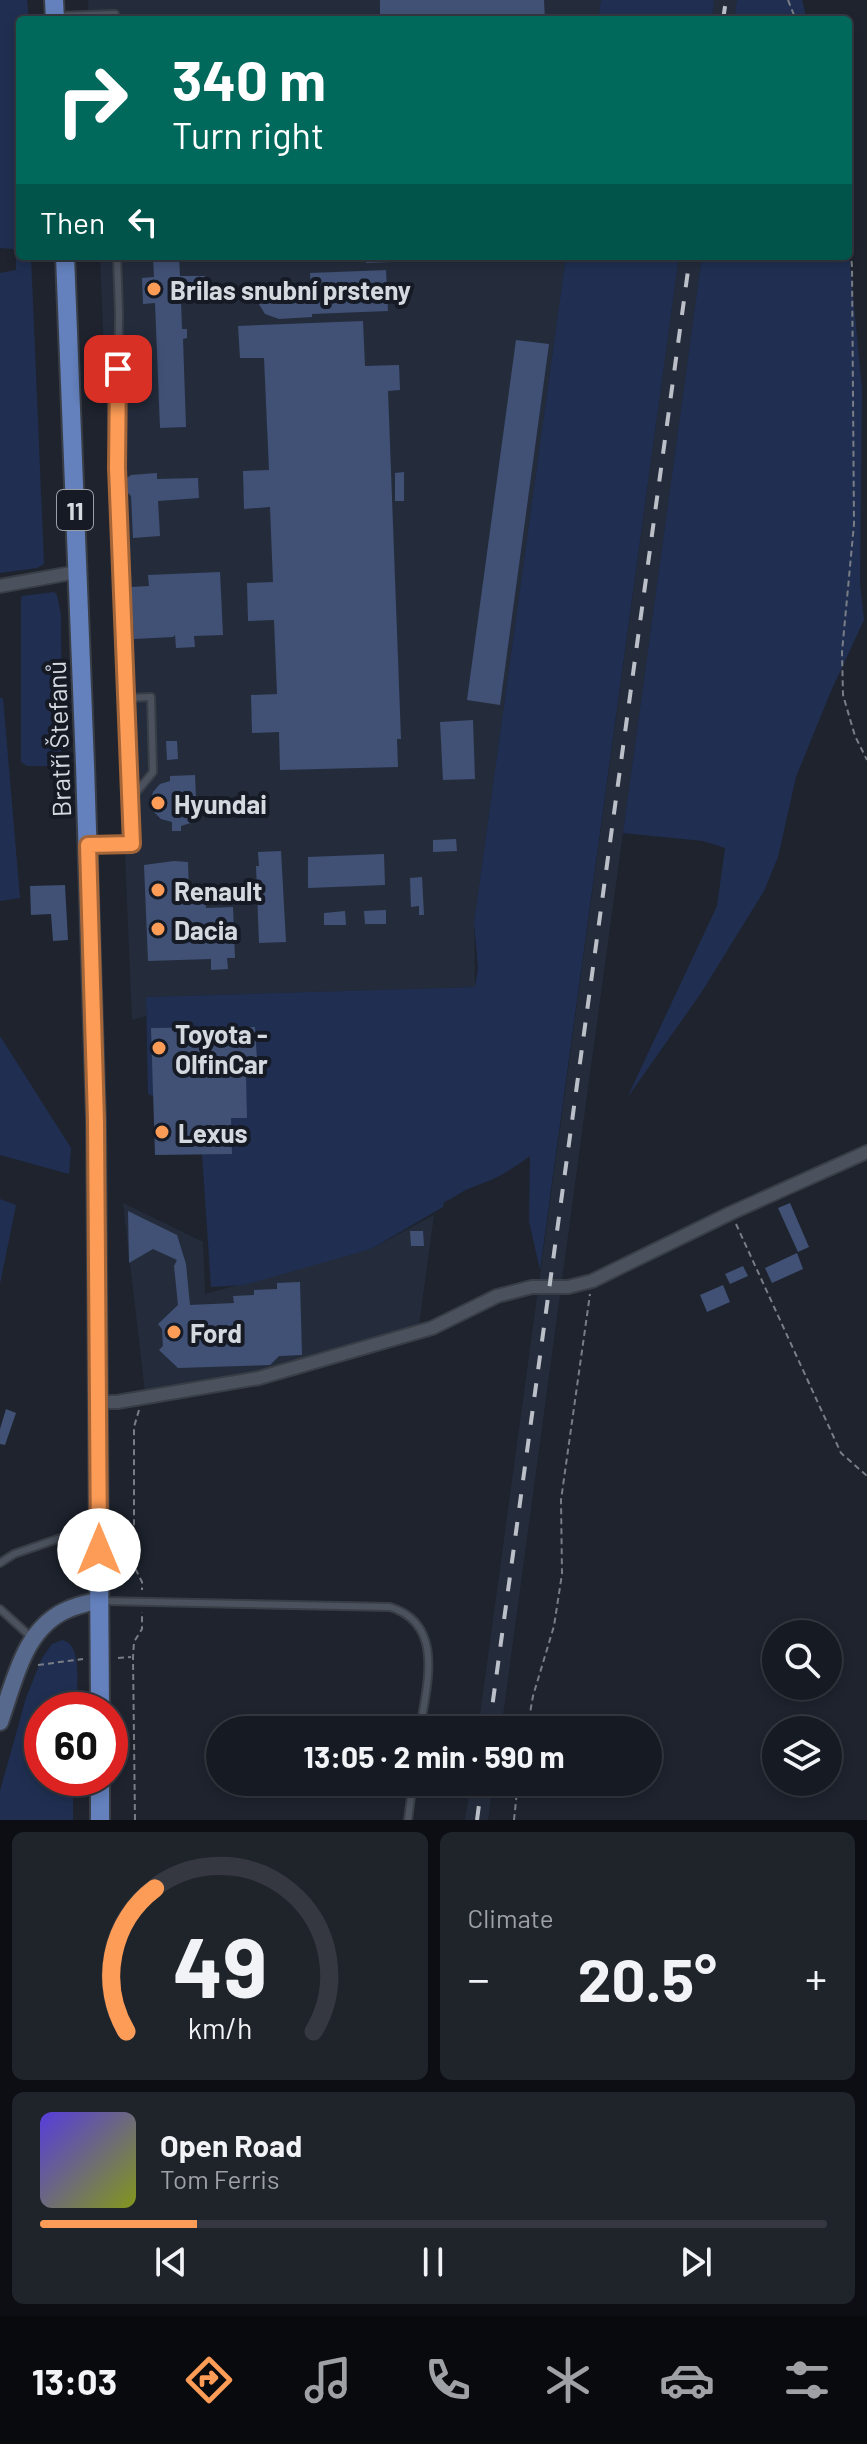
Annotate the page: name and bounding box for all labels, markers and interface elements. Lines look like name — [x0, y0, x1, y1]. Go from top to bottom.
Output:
text: 340 m — [172, 45, 326, 112]
icon: right — [40, 48, 144, 152]
text: Turn right — [172, 113, 324, 156]
icon: left — [121, 200, 165, 244]
text: Then — [40, 204, 105, 240]
place label: Brilas snubní prsteny — [170, 274, 411, 305]
marker: Brilas snubní prsteny — [145, 280, 163, 298]
pin — [84, 335, 152, 403]
icon: arrive — [96, 347, 140, 391]
road number: 11 — [57, 490, 93, 530]
street label: Bratří Štefanů — [40, 660, 76, 818]
place label: Hyundai — [174, 788, 267, 819]
marker: Hyundai — [149, 794, 167, 812]
place label: Renault — [174, 875, 262, 906]
marker: Renault — [149, 881, 167, 899]
place label: Dacia — [174, 914, 238, 945]
marker: Dacia — [149, 920, 167, 938]
place label: Toyota - OlfinCar — [175, 1018, 268, 1079]
marker: Toyota - OlfinCar — [150, 1039, 168, 1057]
place label: Lexus — [178, 1117, 248, 1148]
marker: Lexus — [153, 1123, 171, 1141]
place label: Ford — [190, 1317, 242, 1348]
marker: Ford — [165, 1323, 183, 1341]
position arrow — [57, 1508, 141, 1592]
map controls — [762, 1620, 842, 1796]
button: search — [762, 1620, 842, 1700]
speed limit sign: 60 — [24, 1692, 128, 1796]
button: layers — [762, 1716, 842, 1796]
text: 13:05 · 2 min · 590 m — [303, 1738, 565, 1774]
text: Climate — [468, 1902, 554, 1933]
text: 49 — [172, 1915, 267, 2015]
text: 20.5° — [578, 1942, 717, 2014]
text: − — [468, 1951, 490, 2004]
text: + — [805, 1951, 827, 2004]
text: km/h — [187, 2010, 252, 2045]
text: Open Road — [160, 2127, 302, 2163]
text: Tom Ferris — [160, 2163, 280, 2194]
icon: previous — [149, 2240, 193, 2284]
icon: pause — [411, 2240, 455, 2284]
icon: next — [674, 2240, 718, 2284]
icon: directions — [181, 2352, 237, 2408]
icon: music — [300, 2352, 356, 2408]
icon: phone — [420, 2352, 476, 2408]
icon: climate — [540, 2352, 596, 2408]
icon: car — [659, 2352, 715, 2408]
icon: filters — [779, 2352, 835, 2408]
text: 13:03 — [32, 2359, 117, 2402]

